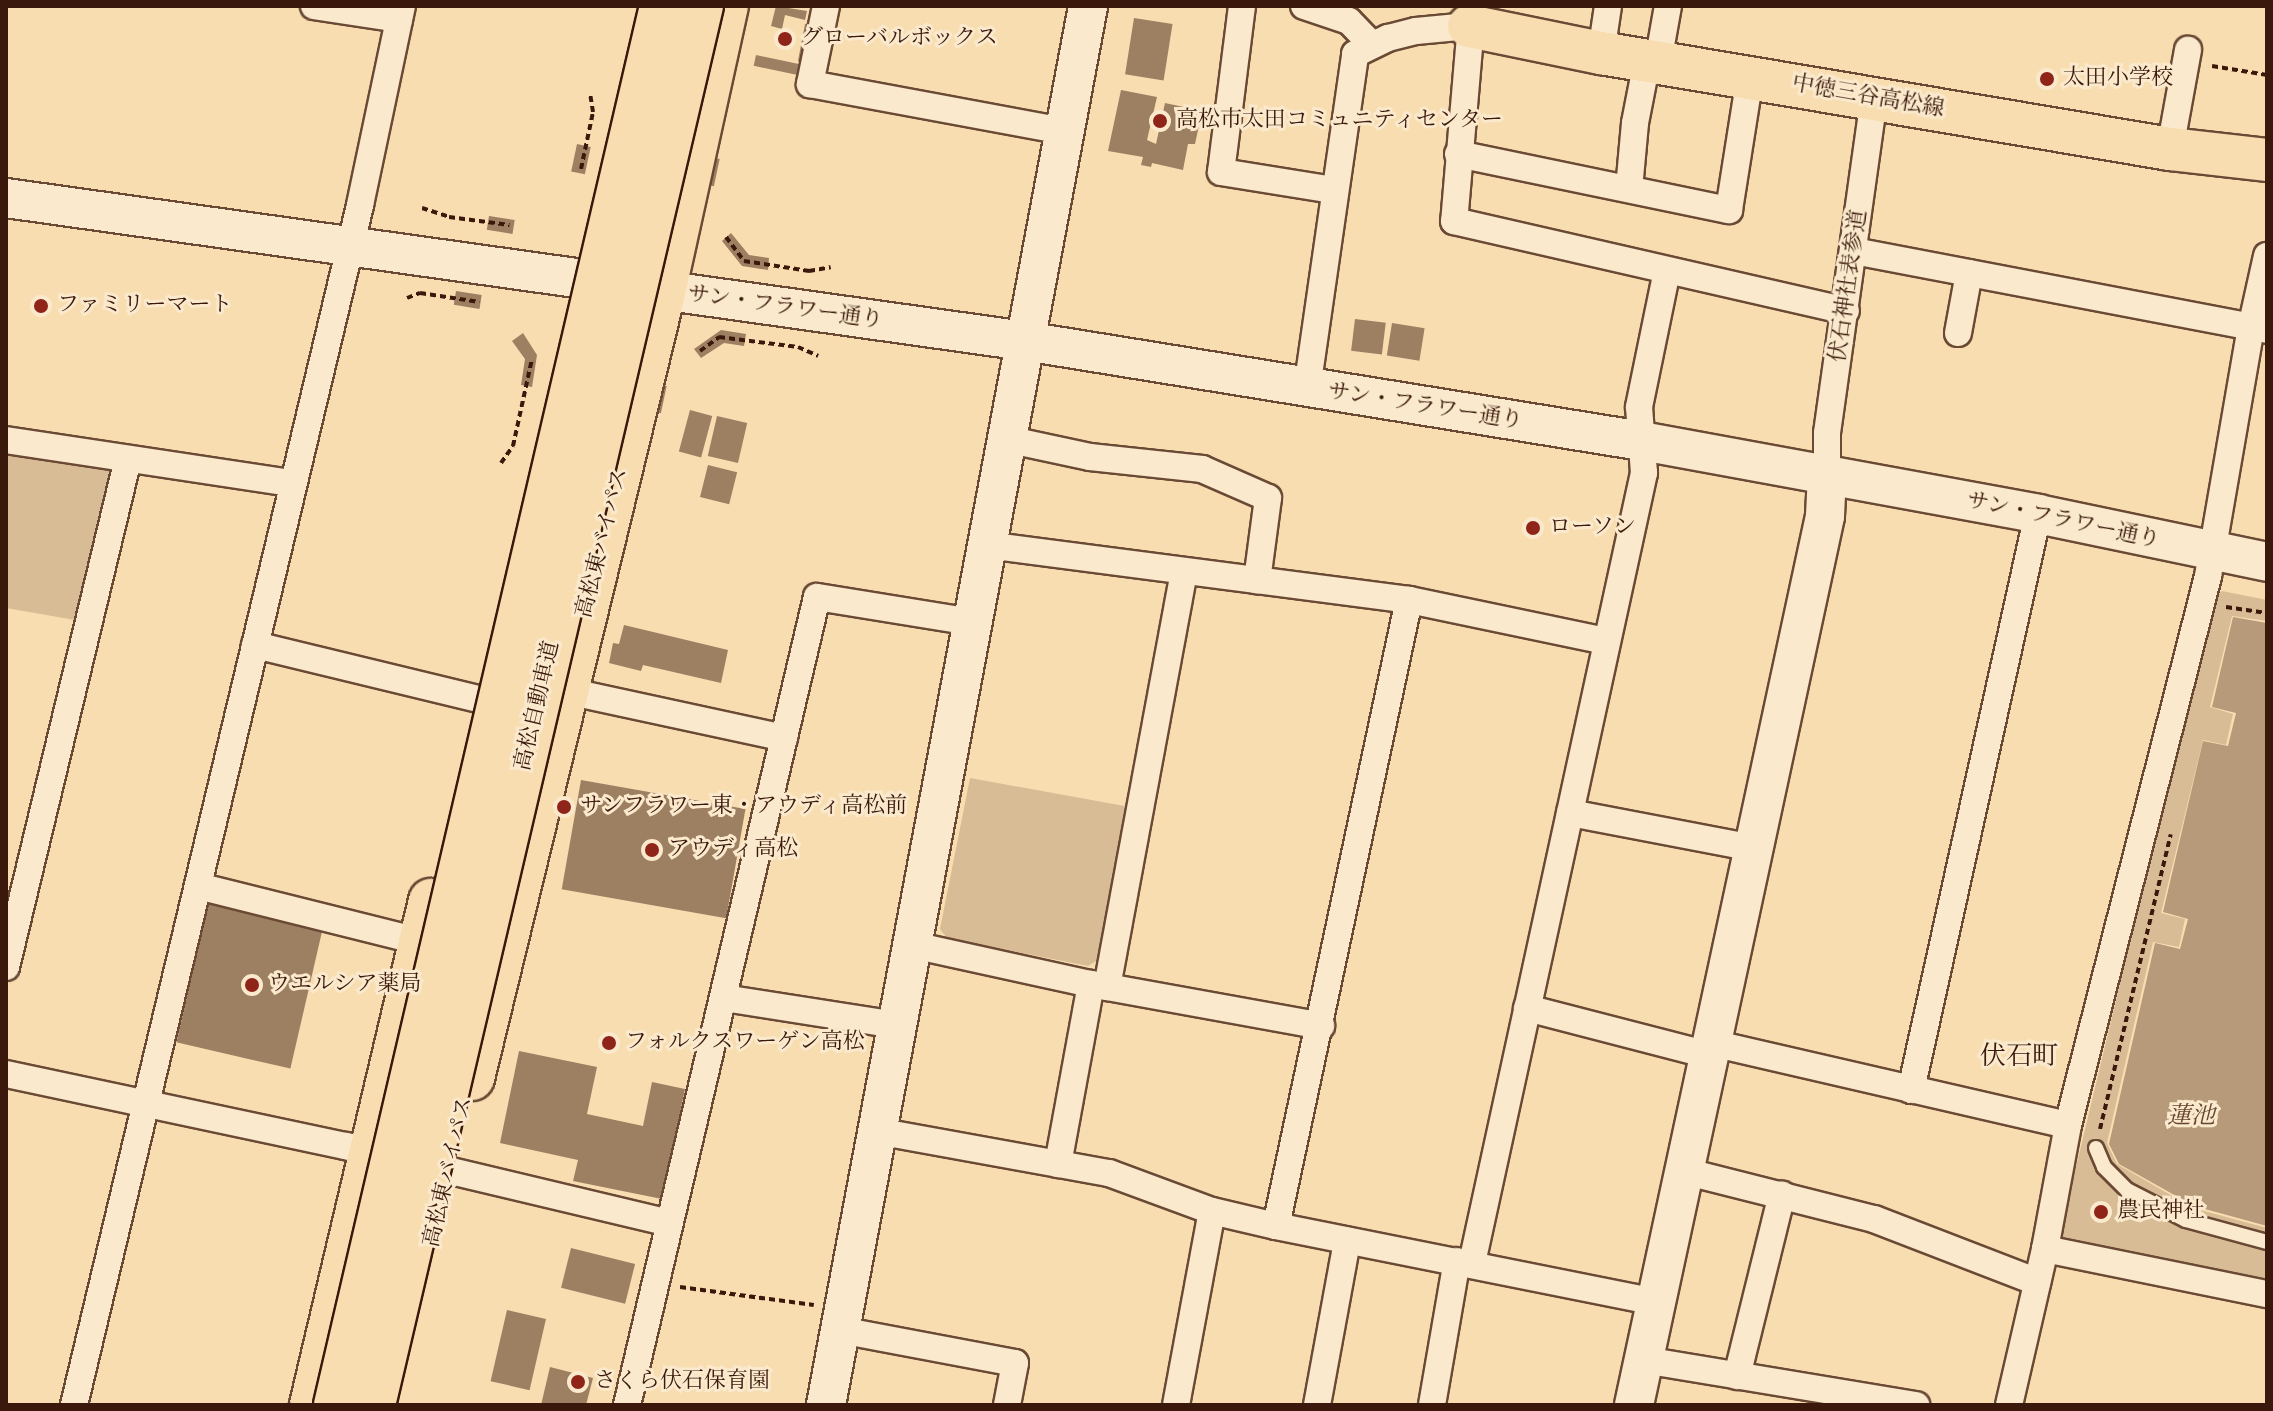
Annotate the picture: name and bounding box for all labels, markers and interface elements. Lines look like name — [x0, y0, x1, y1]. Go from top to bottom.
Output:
place label: グローバルボックス — [801, 26, 999, 52]
marker: グローバルボックス — [776, 30, 794, 48]
place label: 太田小学校 — [2063, 66, 2173, 92]
marker: 太田小学校 — [2038, 70, 2056, 88]
street label: 中徳三谷高松線 — [1790, 71, 1946, 123]
place label: 高松市太田コミュニティセンター — [1176, 108, 1506, 134]
marker: 高松市太田コミュニティセンター — [1151, 112, 1169, 130]
street label: 伏石神社表参道 — [1825, 208, 1873, 364]
street label: サン・フラワー通り — [685, 281, 885, 335]
place label: ファミリーマート — [57, 293, 233, 319]
marker: ファミリーマート — [32, 297, 50, 315]
street label: サン・フラワー通り — [1325, 378, 1525, 436]
street label: 高松東バイパス — [572, 465, 634, 621]
street label: サン・フラワー通り — [1963, 488, 2163, 554]
place label: ローソン — [1549, 515, 1637, 541]
marker: ローソン — [1524, 519, 1542, 537]
street label: 高松自動車道 — [510, 639, 566, 773]
place label: サンフラワー東・アウディ高松前 — [580, 794, 910, 820]
marker: サンフラワー東・アウディ高松前 — [555, 798, 573, 816]
place label: アウディ高松 — [668, 837, 800, 863]
marker: アウディ高松 — [643, 841, 661, 859]
place label: ウエルシア薬局 — [268, 972, 422, 998]
marker: ウエルシア薬局 — [243, 976, 261, 994]
place label: フォルクスワーゲン高松 — [625, 1030, 867, 1056]
marker: フォルクスワーゲン高松 — [600, 1034, 618, 1052]
district label: 伏石町 — [1980, 1042, 2058, 1074]
street label: 高松東バイパス — [419, 1094, 479, 1250]
water label: 蓮池 — [2167, 1104, 2215, 1132]
place label: 農民神社 — [2117, 1199, 2205, 1225]
marker: 農民神社 — [2092, 1203, 2110, 1221]
place label: さくら伏石保育園 — [594, 1369, 770, 1395]
marker: さくら伏石保育園 — [569, 1373, 587, 1391]

